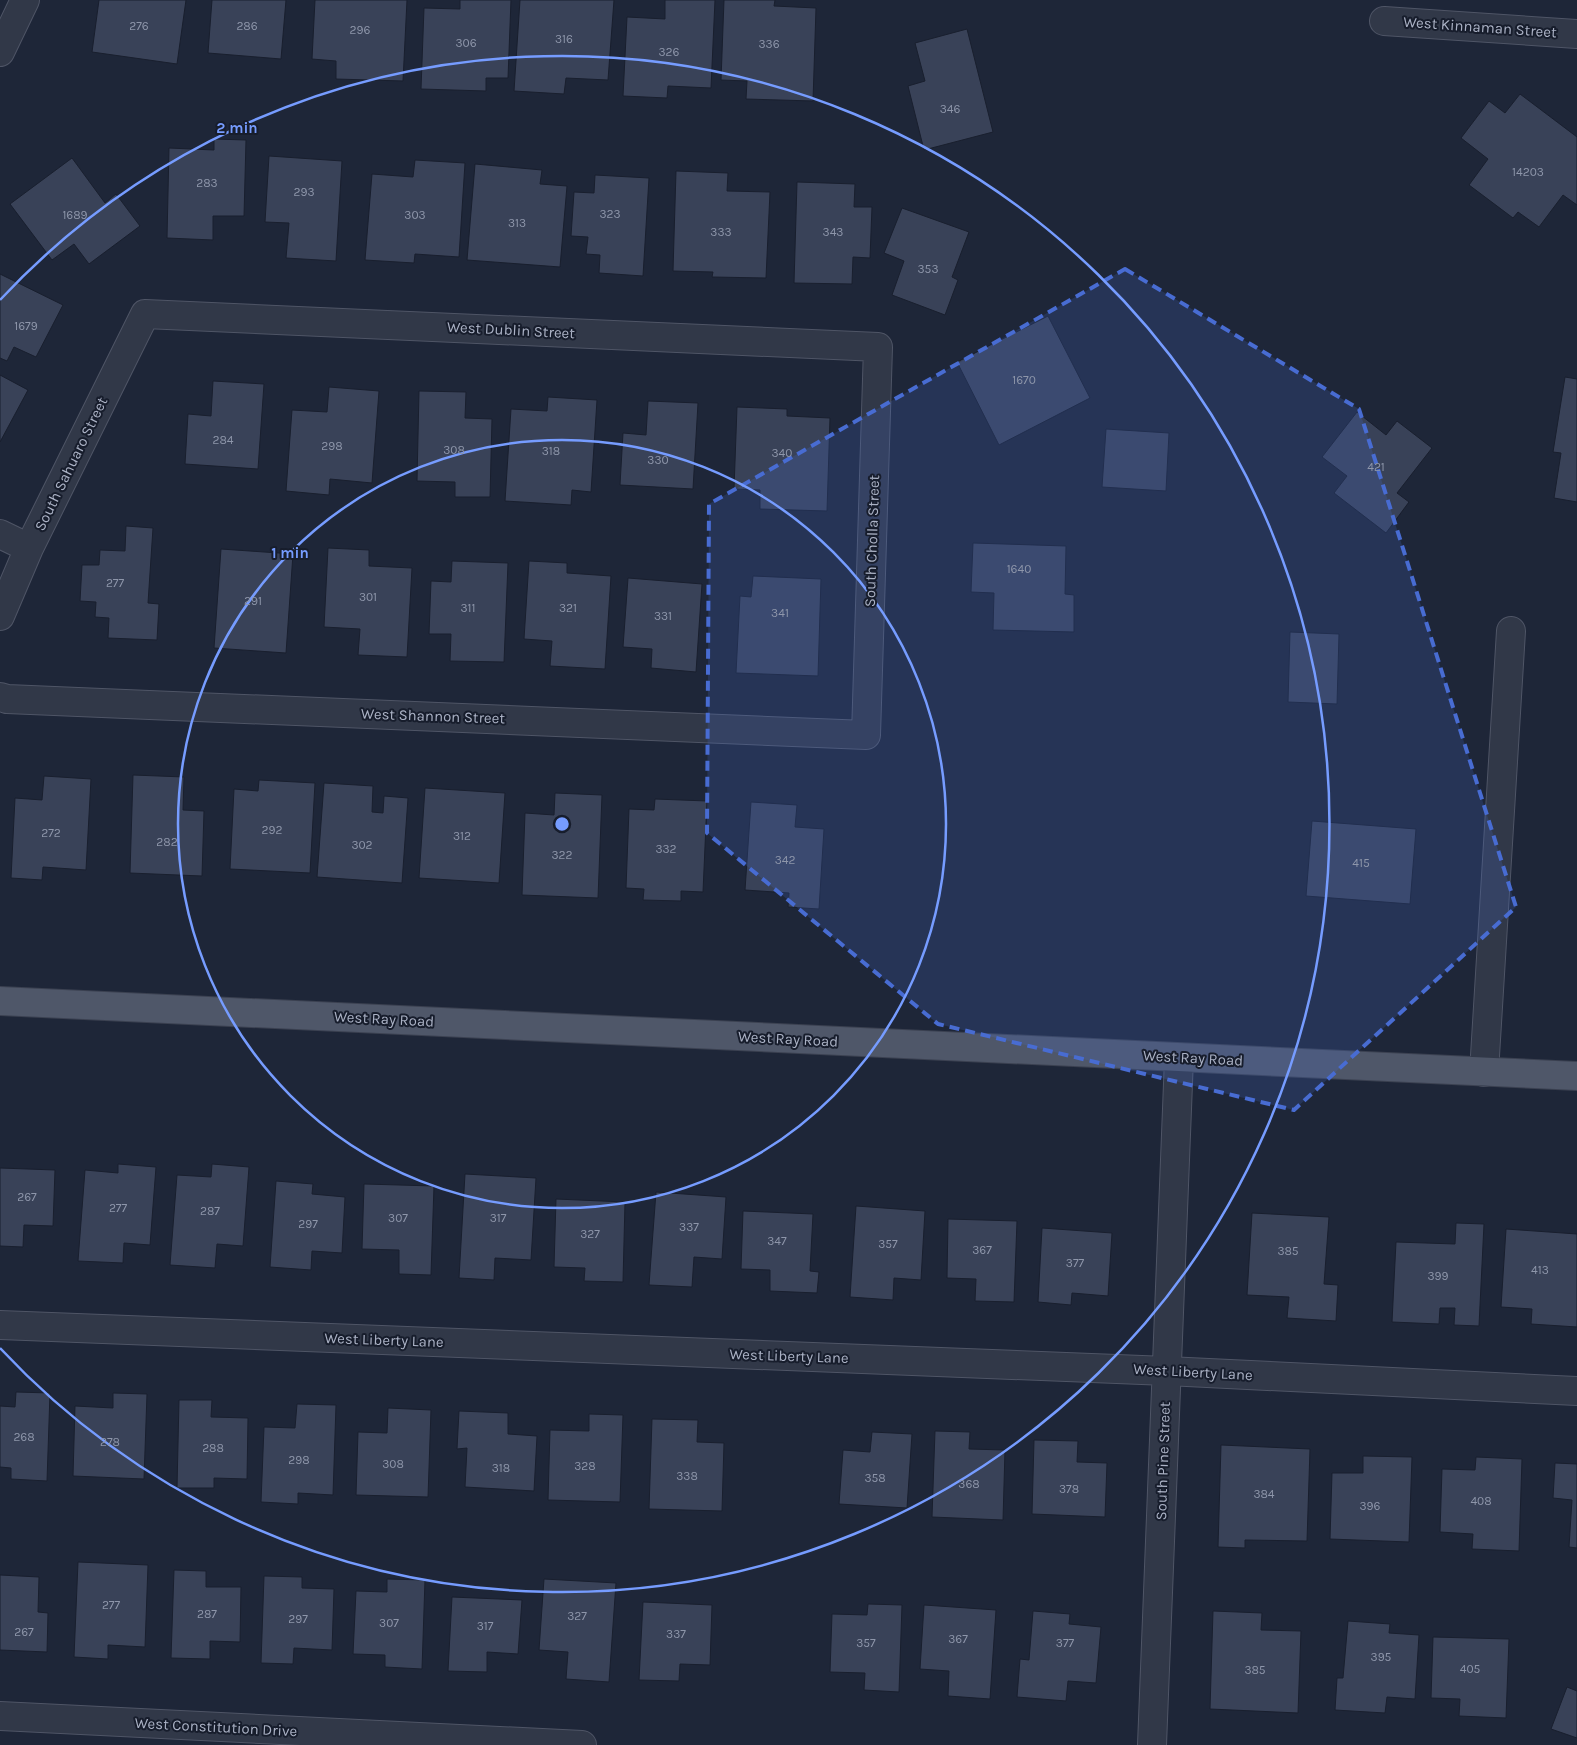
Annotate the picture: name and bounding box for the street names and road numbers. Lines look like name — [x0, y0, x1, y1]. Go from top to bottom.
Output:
street label: West Kinnaman Street — [1403, 13, 1558, 41]
street label: West Dublin Street — [447, 318, 576, 342]
street label: South Sahuaro Street — [31, 394, 111, 534]
street label: South Cholla Street — [861, 474, 883, 608]
street label: West Shannon Street — [361, 704, 506, 728]
street label: West Ray Road — [333, 1007, 435, 1031]
street label: West Ray Road — [737, 1027, 839, 1051]
street label: West Ray Road — [1142, 1046, 1244, 1070]
street label: West Liberty Lane — [324, 1329, 444, 1351]
street label: West Liberty Lane — [729, 1345, 849, 1367]
street label: West Liberty Lane — [1133, 1360, 1253, 1384]
street label: South Pine Street — [1152, 1401, 1174, 1521]
street label: West Constitution Drive — [134, 1714, 298, 1740]

